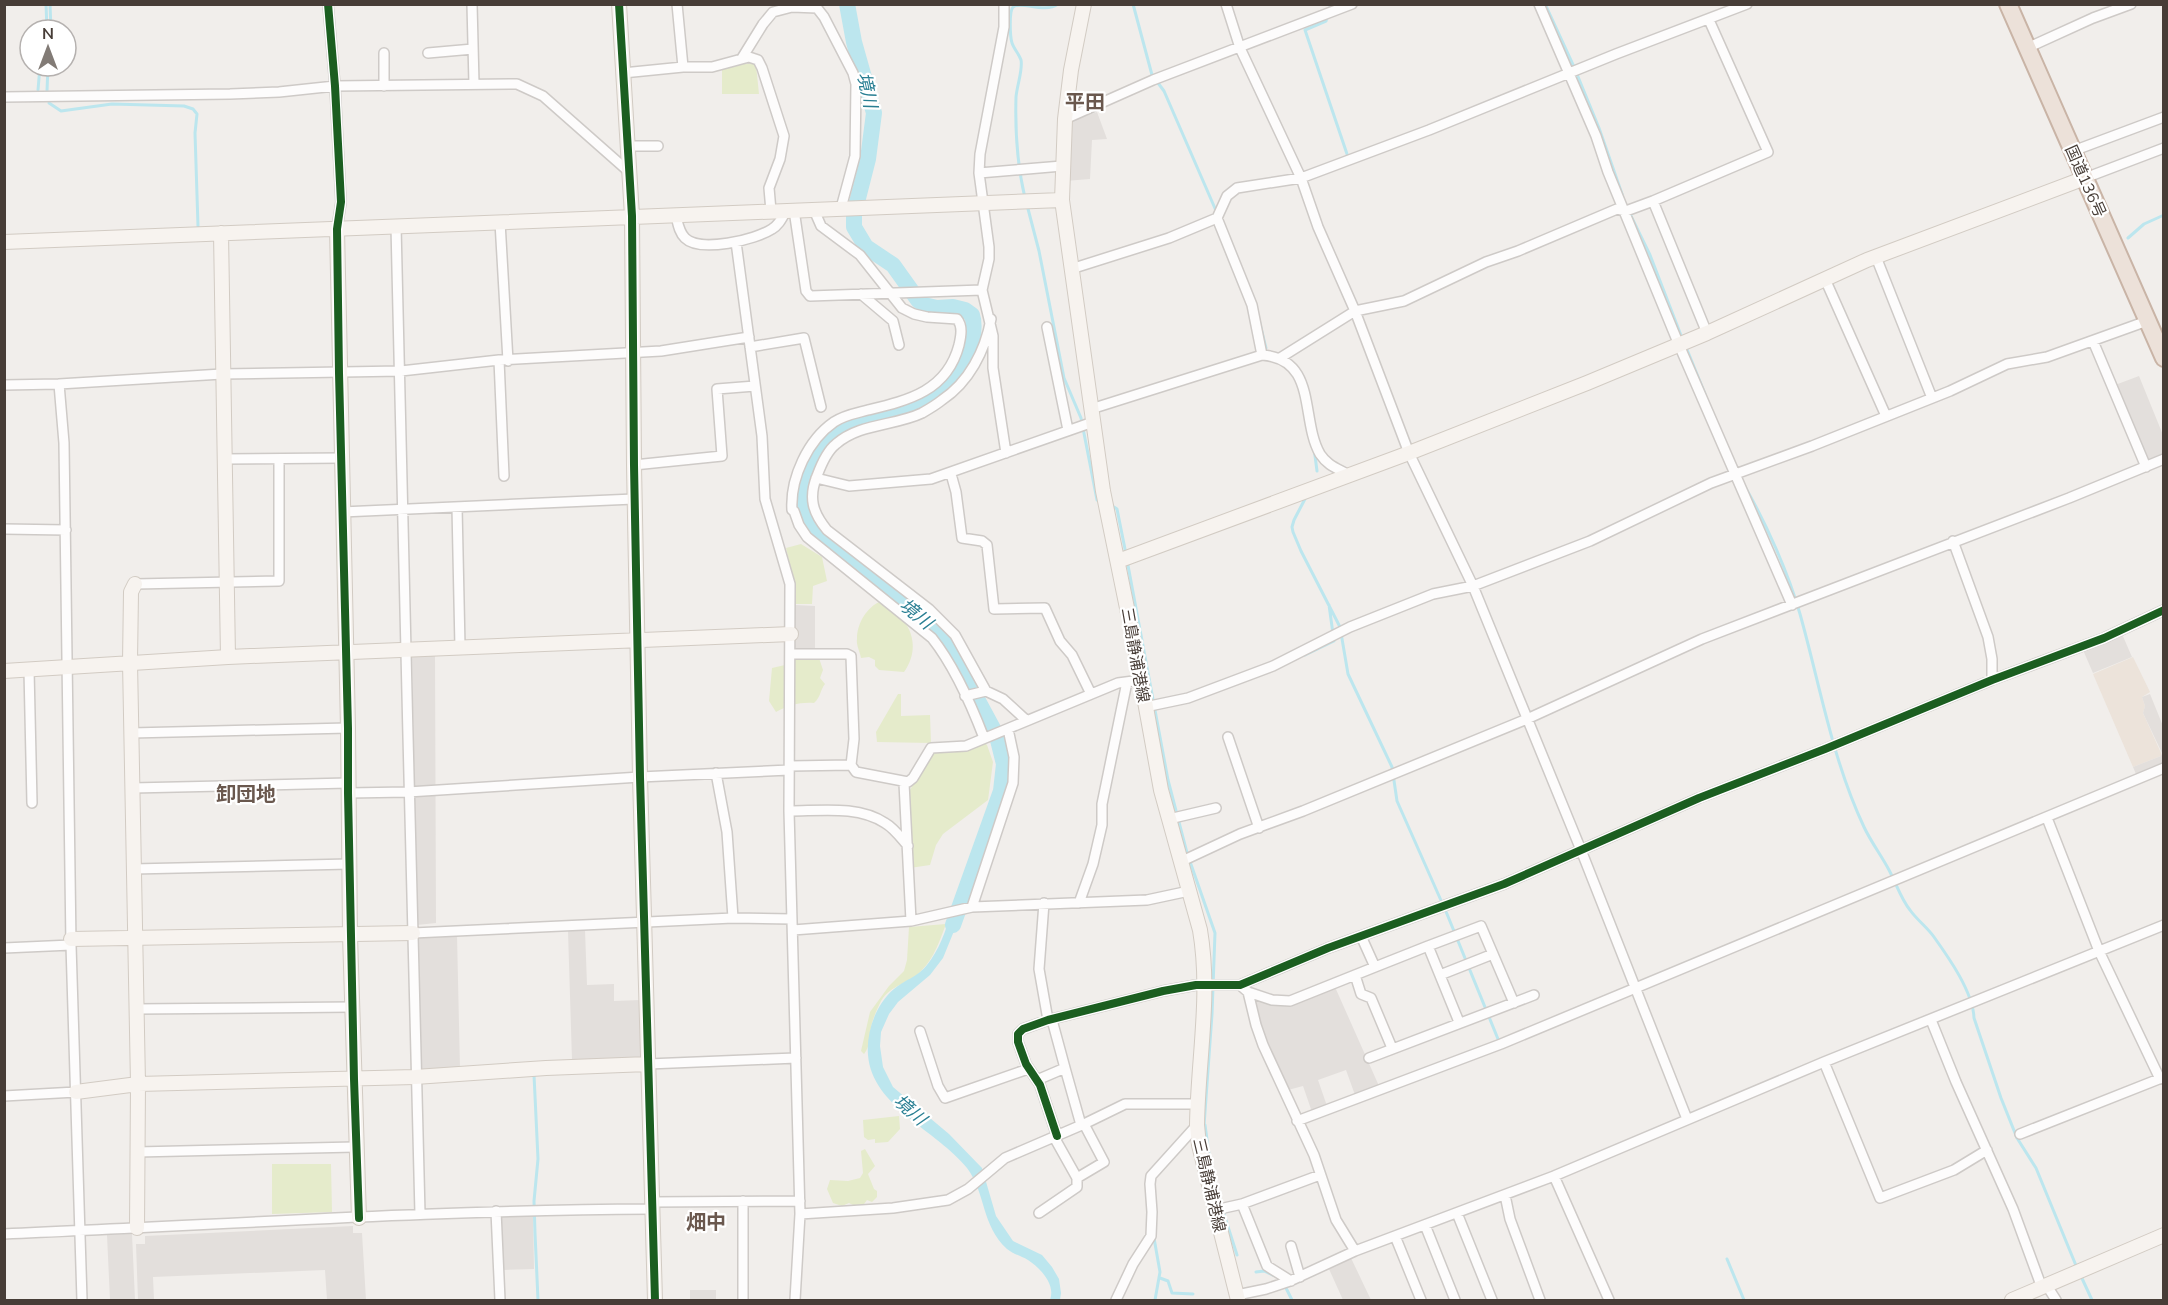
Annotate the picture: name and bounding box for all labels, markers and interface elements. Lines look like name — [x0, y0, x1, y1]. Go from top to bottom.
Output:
north arrow — [18, 18, 78, 78]
text: N — [42, 23, 54, 45]
water label: 境川 — [852, 70, 883, 112]
district label: 平田 — [1065, 89, 1105, 116]
street label: 国道136号 — [2059, 142, 2111, 221]
water label: 境川 — [894, 593, 939, 636]
street label: 三島静浦港線 — [1116, 606, 1154, 704]
district label: 卸団地 — [216, 781, 276, 808]
water label: 境川 — [889, 1089, 933, 1132]
street label: 三島静浦港線 — [1188, 1136, 1231, 1234]
district label: 畑中 — [686, 1209, 726, 1236]

